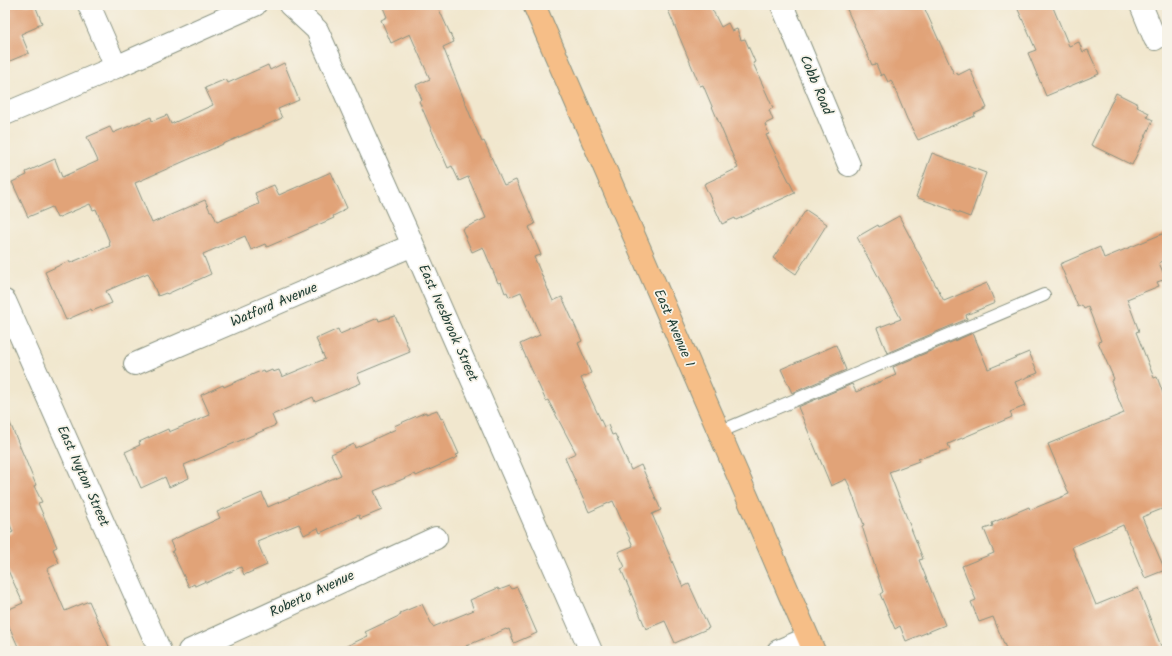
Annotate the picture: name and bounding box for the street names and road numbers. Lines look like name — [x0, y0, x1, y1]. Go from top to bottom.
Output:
street label: Cobb Road — [794, 52, 839, 119]
street label: East Ivesbrook Street — [412, 261, 484, 386]
street label: Watford Avenue — [227, 276, 322, 333]
street label: East Avenue I — [648, 286, 700, 370]
street label: East Ivyton Street — [51, 422, 115, 531]
street label: Roberto Avenue — [266, 564, 359, 623]

